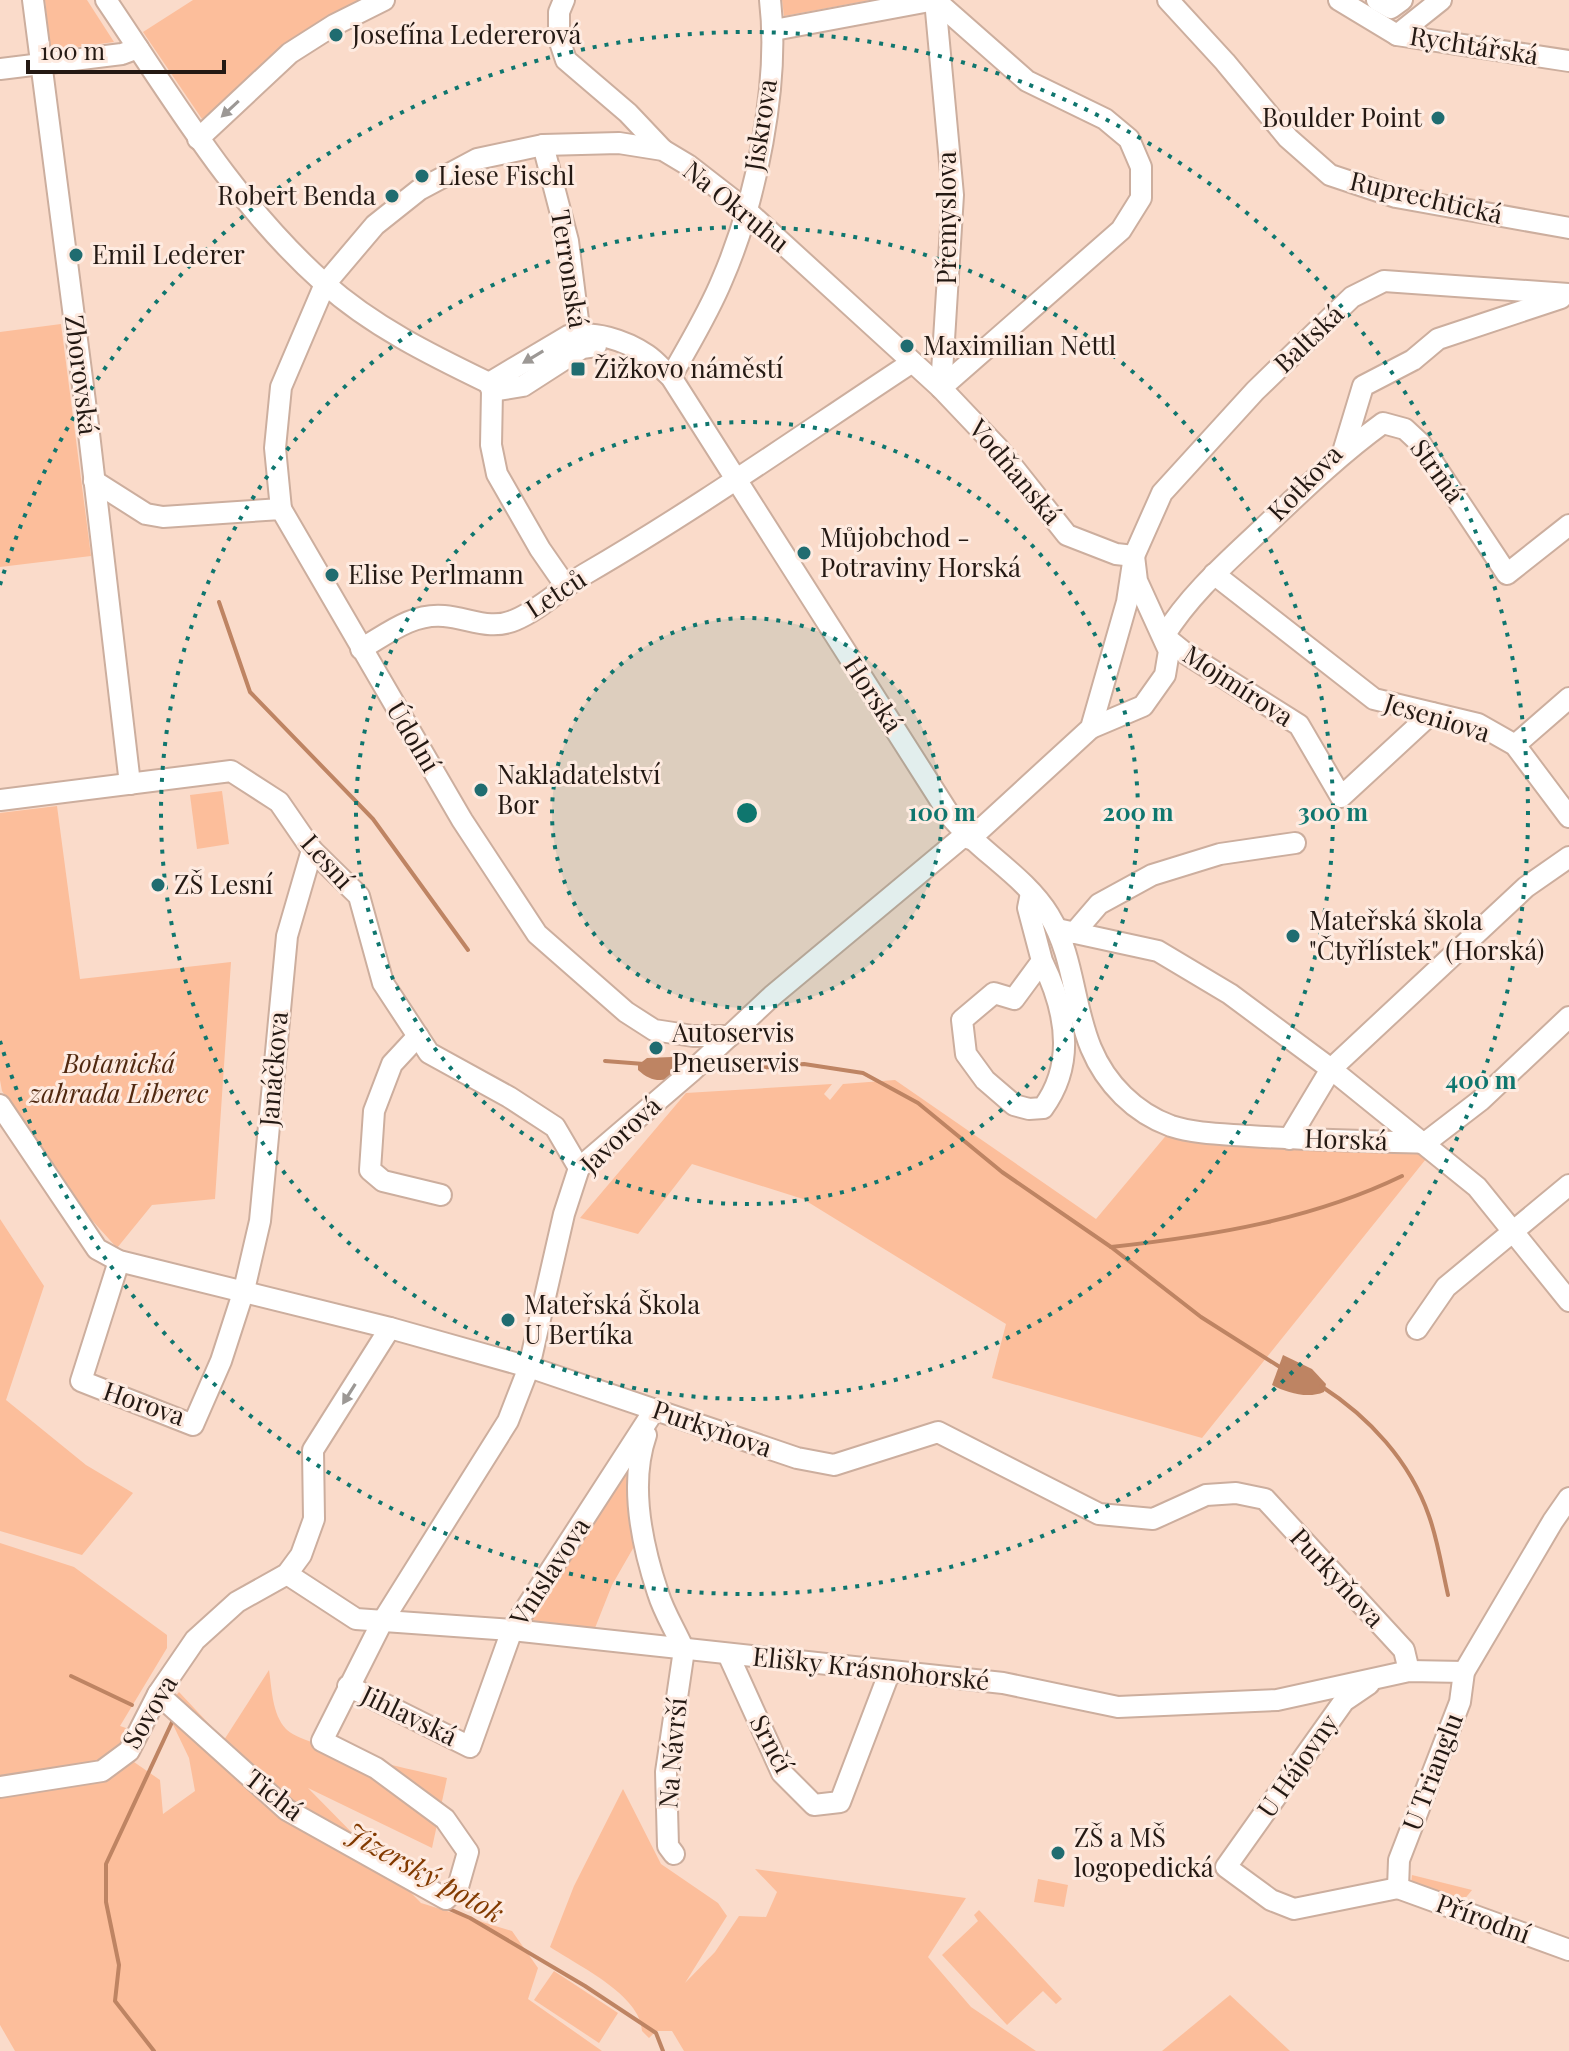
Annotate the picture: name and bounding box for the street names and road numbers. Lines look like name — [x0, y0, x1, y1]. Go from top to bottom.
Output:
street label: Rychtářská — [1407, 17, 1541, 72]
street label: Jiskrova — [735, 76, 784, 174]
street label: Přemyslova — [928, 151, 963, 285]
street label: Na Okruhu — [676, 152, 797, 259]
street label: Ruprechtická — [1347, 162, 1506, 231]
street label: Terronská — [544, 207, 597, 330]
street label: Baltská — [1265, 296, 1351, 380]
street label: Zborovská — [58, 313, 107, 437]
street label: Vodňanská — [961, 410, 1070, 531]
street label: Strmá — [1403, 431, 1473, 509]
street label: Kotkova — [1259, 436, 1349, 528]
street label: Letců — [518, 560, 592, 625]
street label: Mojmírova — [1177, 636, 1301, 733]
street label: Horská — [837, 650, 912, 739]
street label: Jeseniova — [1379, 684, 1495, 749]
street label: Údolní — [380, 694, 449, 778]
street label: Lesní — [294, 826, 363, 896]
street label: Janáčkova — [250, 1010, 295, 1129]
street label: Javorová — [571, 1088, 668, 1181]
street label: Horská — [1304, 1120, 1389, 1157]
street label: Horova — [99, 1372, 190, 1433]
street label: Purkyňova — [648, 1391, 777, 1464]
street label: Vnislavova — [500, 1510, 597, 1633]
street label: Purkyňova — [1283, 1520, 1393, 1634]
street label: Elišky Krásnohorské — [751, 1638, 991, 1697]
street label: Sovova — [113, 1668, 184, 1755]
street label: Jihlavská — [355, 1676, 464, 1753]
street label: Na Návrší — [649, 1696, 694, 1810]
street label: U Hájovny — [1248, 1706, 1345, 1824]
street label: Srnčí — [742, 1708, 802, 1779]
street label: U Trianglu — [1393, 1708, 1470, 1835]
street label: Tichá — [239, 1760, 311, 1828]
street label: Přírodní — [1432, 1884, 1536, 1951]

